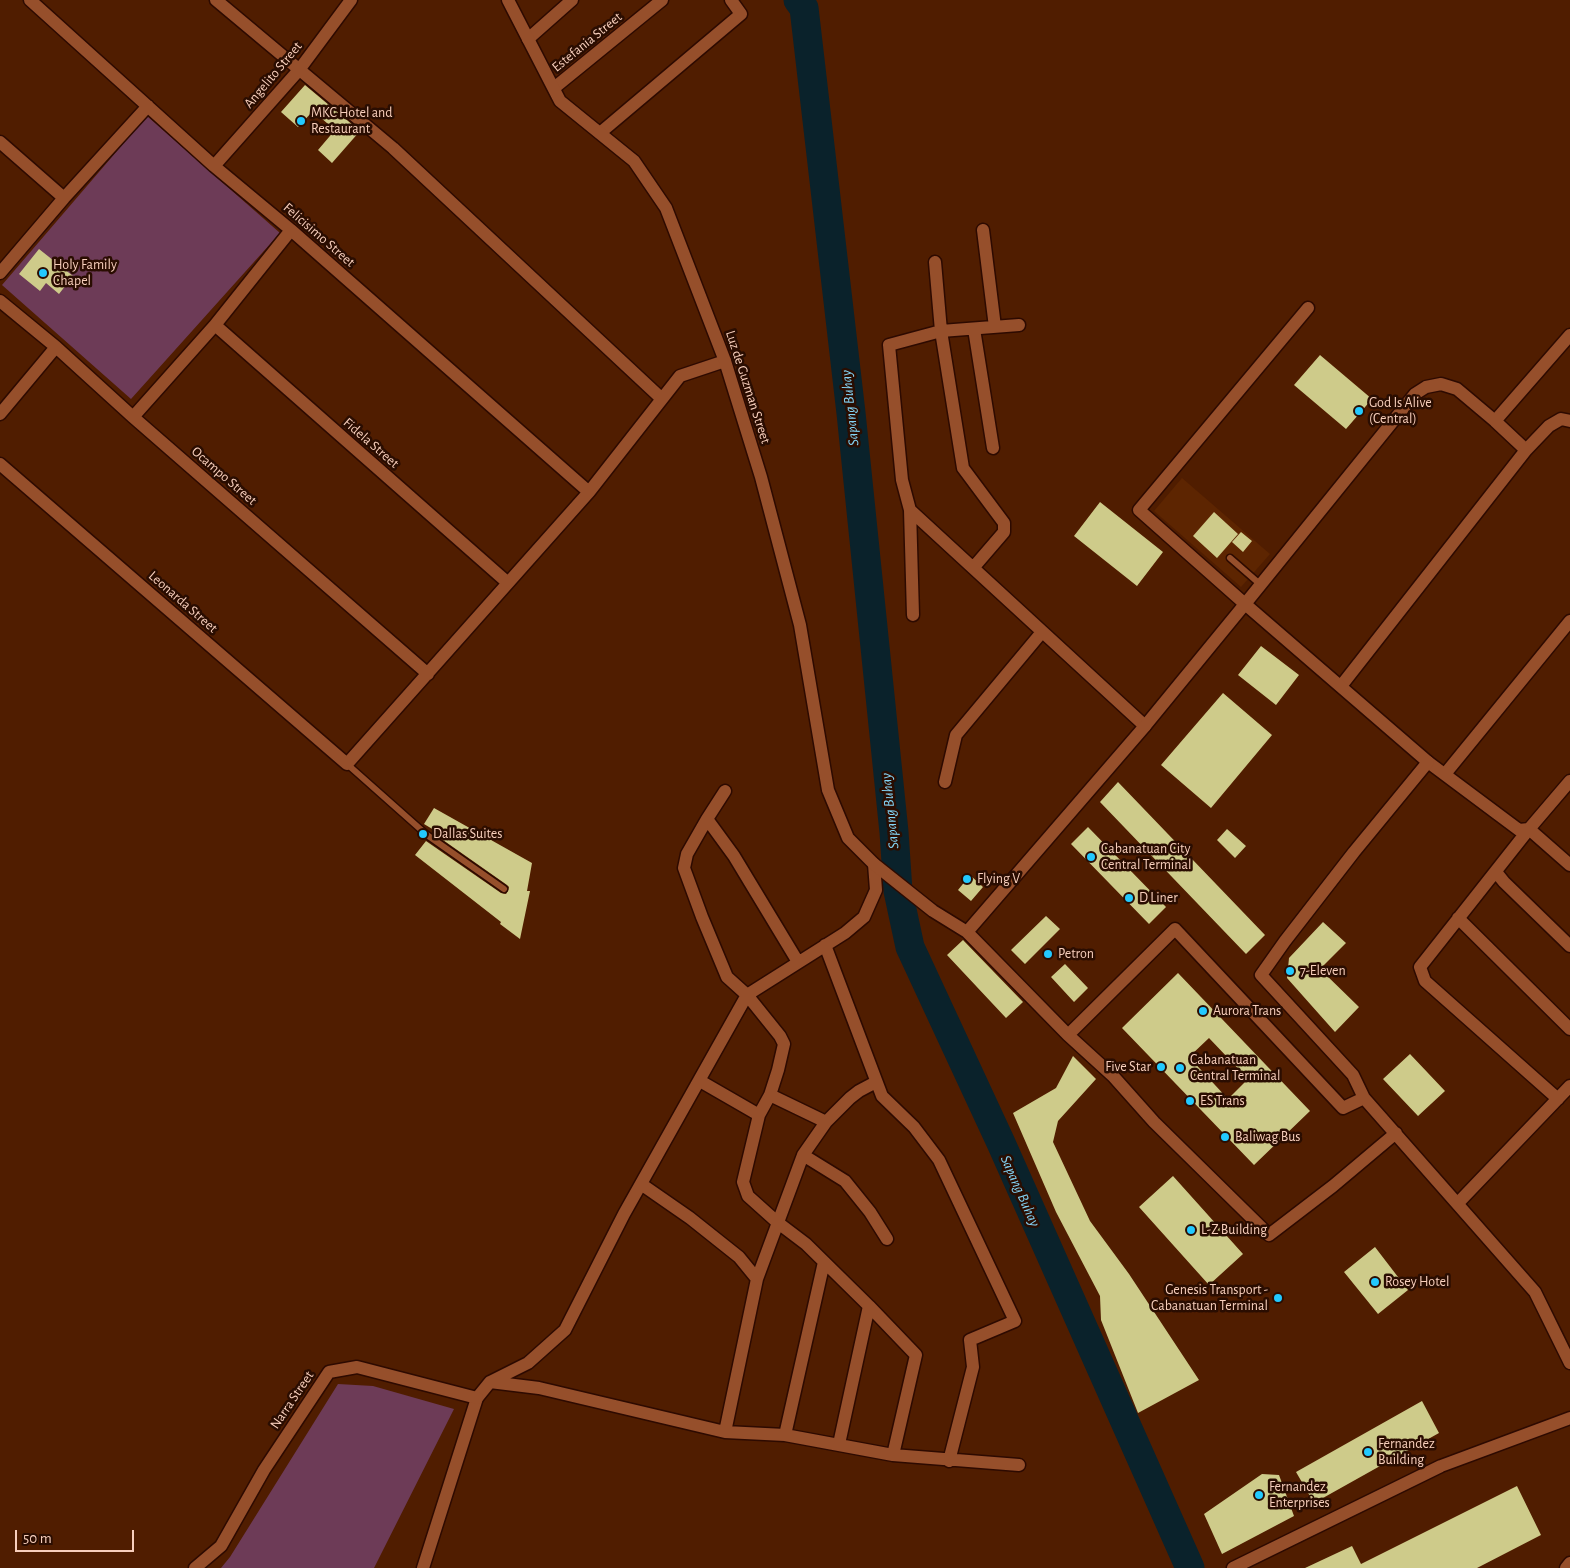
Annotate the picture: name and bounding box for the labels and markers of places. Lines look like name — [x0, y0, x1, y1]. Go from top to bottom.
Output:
place label: MKC Hotel and Restaurant — [311, 105, 392, 138]
marker: MKC Hotel and Restaurant — [295, 115, 307, 127]
place label: Holy Family Chapel — [53, 257, 117, 290]
marker: Holy Family Chapel — [37, 267, 49, 279]
place label: God Is Alive (Central) — [1369, 395, 1432, 428]
marker: God Is Alive (Central) — [1353, 405, 1365, 417]
place label: Dallas Suites — [433, 826, 502, 842]
marker: Dallas Suites — [417, 828, 429, 840]
place label: Cabanatuan City Central Terminal — [1101, 841, 1191, 874]
marker: Cabanatuan City Central Terminal — [1085, 851, 1097, 863]
place label: Flying V — [977, 871, 1020, 887]
marker: Flying V — [961, 873, 973, 885]
place label: D Liner — [1139, 890, 1178, 906]
marker: D Liner — [1123, 892, 1135, 904]
place label: Petron — [1058, 946, 1094, 962]
marker: Petron — [1042, 948, 1054, 960]
place label: 7-Eleven — [1300, 963, 1346, 979]
marker: 7-Eleven — [1284, 965, 1296, 977]
place label: Aurora Trans — [1213, 1003, 1281, 1019]
marker: Aurora Trans — [1197, 1005, 1209, 1017]
place label: Cabanatuan Central Terminal — [1190, 1052, 1280, 1084]
place label: Five Star — [1105, 1059, 1151, 1075]
marker: Five Star — [1155, 1061, 1167, 1073]
marker: Cabanatuan Central Terminal — [1174, 1062, 1186, 1074]
place label: ES Trans — [1200, 1093, 1245, 1109]
marker: ES Trans — [1184, 1095, 1196, 1107]
place label: Baliwag Bus — [1235, 1129, 1300, 1145]
marker: Baliwag Bus — [1219, 1131, 1231, 1143]
place label: L-Z Building — [1201, 1222, 1267, 1238]
marker: L-Z Building — [1185, 1224, 1197, 1236]
place label: Rosey Hotel — [1385, 1274, 1449, 1290]
marker: Rosey Hotel — [1369, 1276, 1381, 1288]
place label: Genesis Transport - Cabanatuan Terminal — [1151, 1282, 1268, 1314]
marker: Genesis Transport - Cabanatuan Terminal — [1272, 1292, 1284, 1304]
place label: Fernandez Building — [1378, 1436, 1435, 1468]
marker: Fernandez Building — [1362, 1446, 1374, 1458]
place label: Fernandez Enterprises — [1269, 1479, 1330, 1511]
marker: Fernandez Enterprises — [1253, 1489, 1265, 1501]

